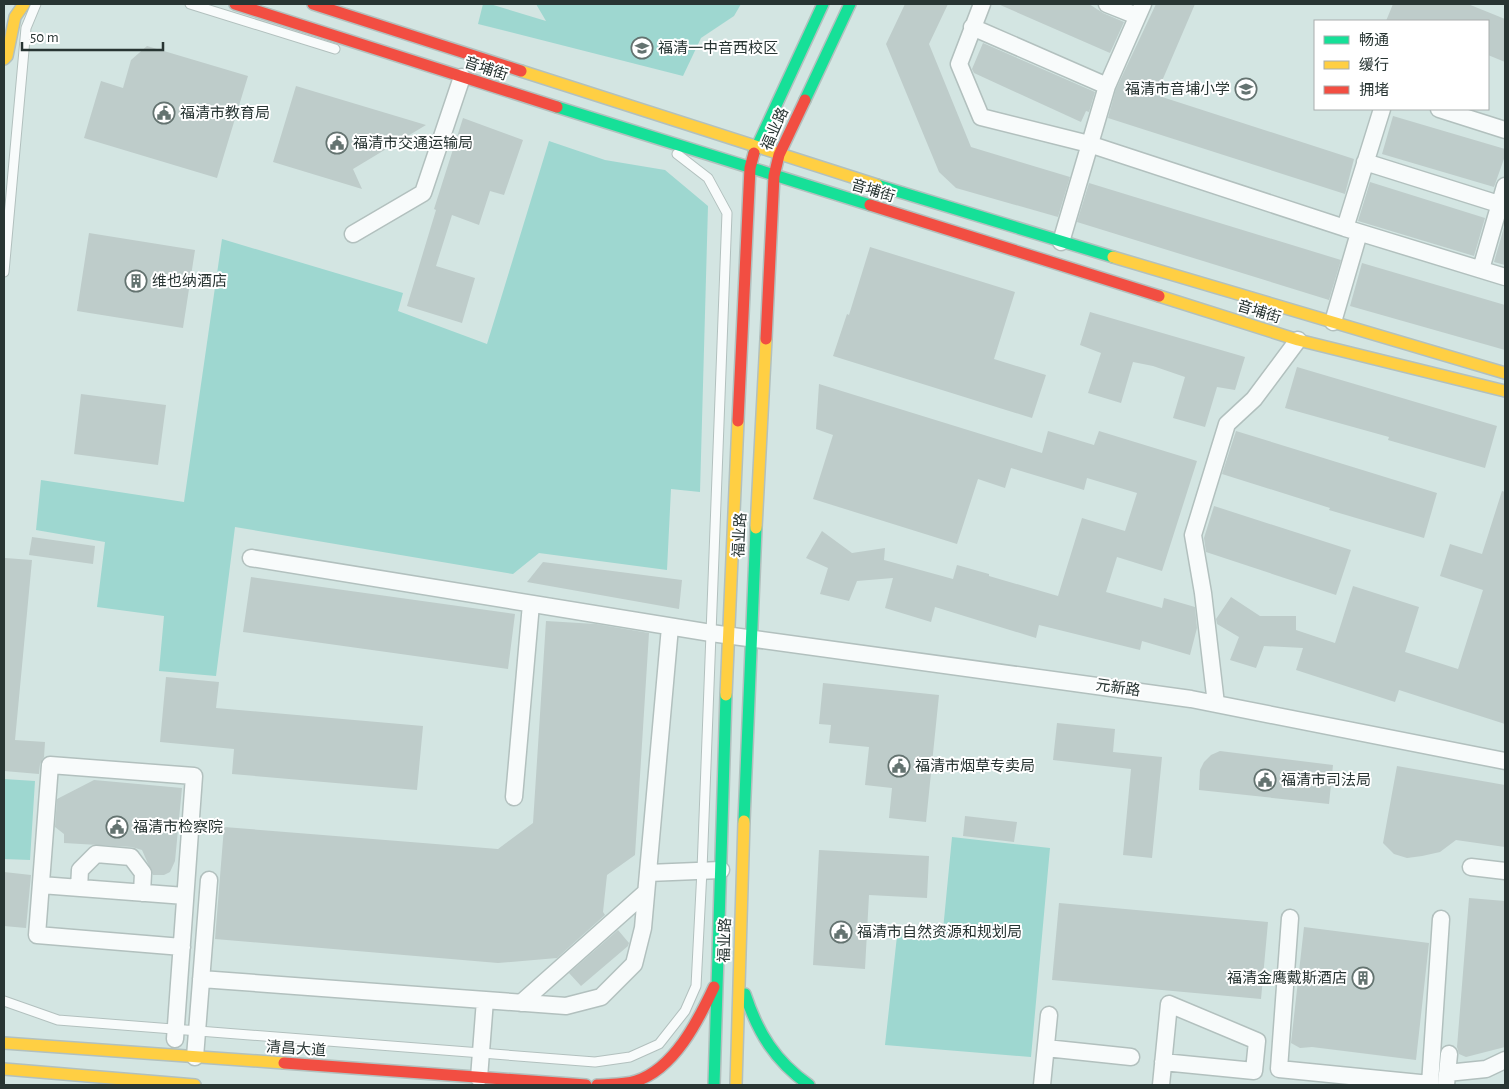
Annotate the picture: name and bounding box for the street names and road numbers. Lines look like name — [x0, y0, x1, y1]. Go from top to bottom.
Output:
street label: 音埔街 — [462, 53, 510, 83]
street label: 福业路 — [758, 105, 791, 153]
street label: 音埔街 — [849, 175, 897, 205]
street label: 音埔街 — [1235, 296, 1283, 326]
street label: 福业路 — [730, 512, 749, 558]
street label: 元新路 — [1095, 676, 1141, 699]
street label: 福业路 — [716, 917, 733, 963]
street label: 清昌大道 — [266, 1038, 327, 1059]

